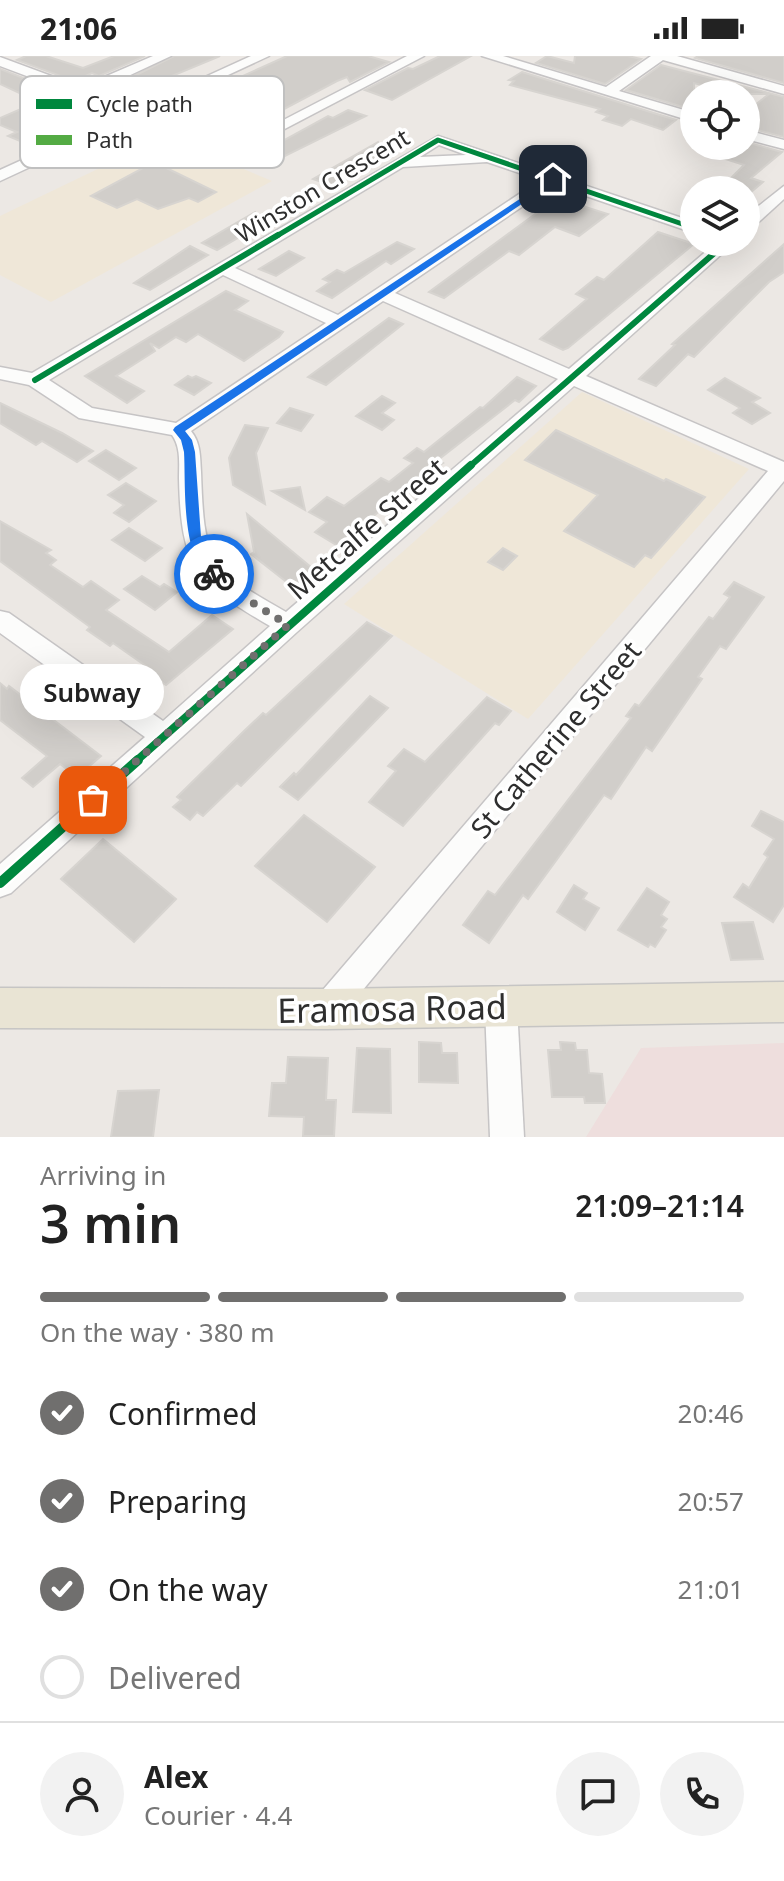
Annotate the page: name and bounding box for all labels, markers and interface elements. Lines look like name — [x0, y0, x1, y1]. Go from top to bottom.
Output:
text: 21:06 — [40, 8, 117, 49]
legend — [20, 76, 284, 168]
map controls — [680, 80, 760, 256]
button: locate — [680, 80, 760, 160]
text: Cycle path — [86, 88, 193, 118]
street label: Winston Crescent — [229, 120, 415, 250]
text: Path — [86, 124, 133, 154]
pin — [519, 145, 587, 213]
icon: home — [531, 157, 575, 201]
button: layers — [680, 176, 760, 256]
street label: Metcalfe Street — [279, 449, 453, 607]
courier — [174, 534, 254, 614]
icon: bike — [192, 552, 236, 596]
street label: St Catherine Street — [461, 632, 649, 846]
callout: Subway — [21, 664, 165, 720]
text: Subway — [43, 674, 141, 710]
pin — [59, 766, 127, 834]
icon: bag — [71, 778, 115, 822]
street label: Eramosa Road — [277, 983, 507, 1033]
text: Arriving in — [40, 1157, 166, 1193]
text: 21:09–21:14 — [575, 1185, 744, 1226]
text: 3 min — [40, 1187, 181, 1258]
text: On the way · 380 m — [40, 1314, 274, 1350]
icon: check — [40, 1391, 84, 1435]
text: Confirmed — [108, 1393, 258, 1434]
text: 20:46 — [678, 1395, 744, 1431]
icon: check — [40, 1479, 84, 1523]
text: Preparing — [108, 1481, 247, 1522]
text: 20:57 — [678, 1483, 744, 1519]
icon: check — [40, 1567, 84, 1611]
text: On the way — [108, 1569, 268, 1610]
text: 21:01 — [678, 1571, 744, 1607]
text: Delivered — [108, 1657, 242, 1698]
button: person — [40, 1752, 124, 1836]
button: chat — [556, 1752, 640, 1836]
button: phone — [660, 1752, 744, 1836]
text: Alex — [144, 1756, 208, 1797]
text: Courier · 4.4 — [144, 1797, 292, 1833]

